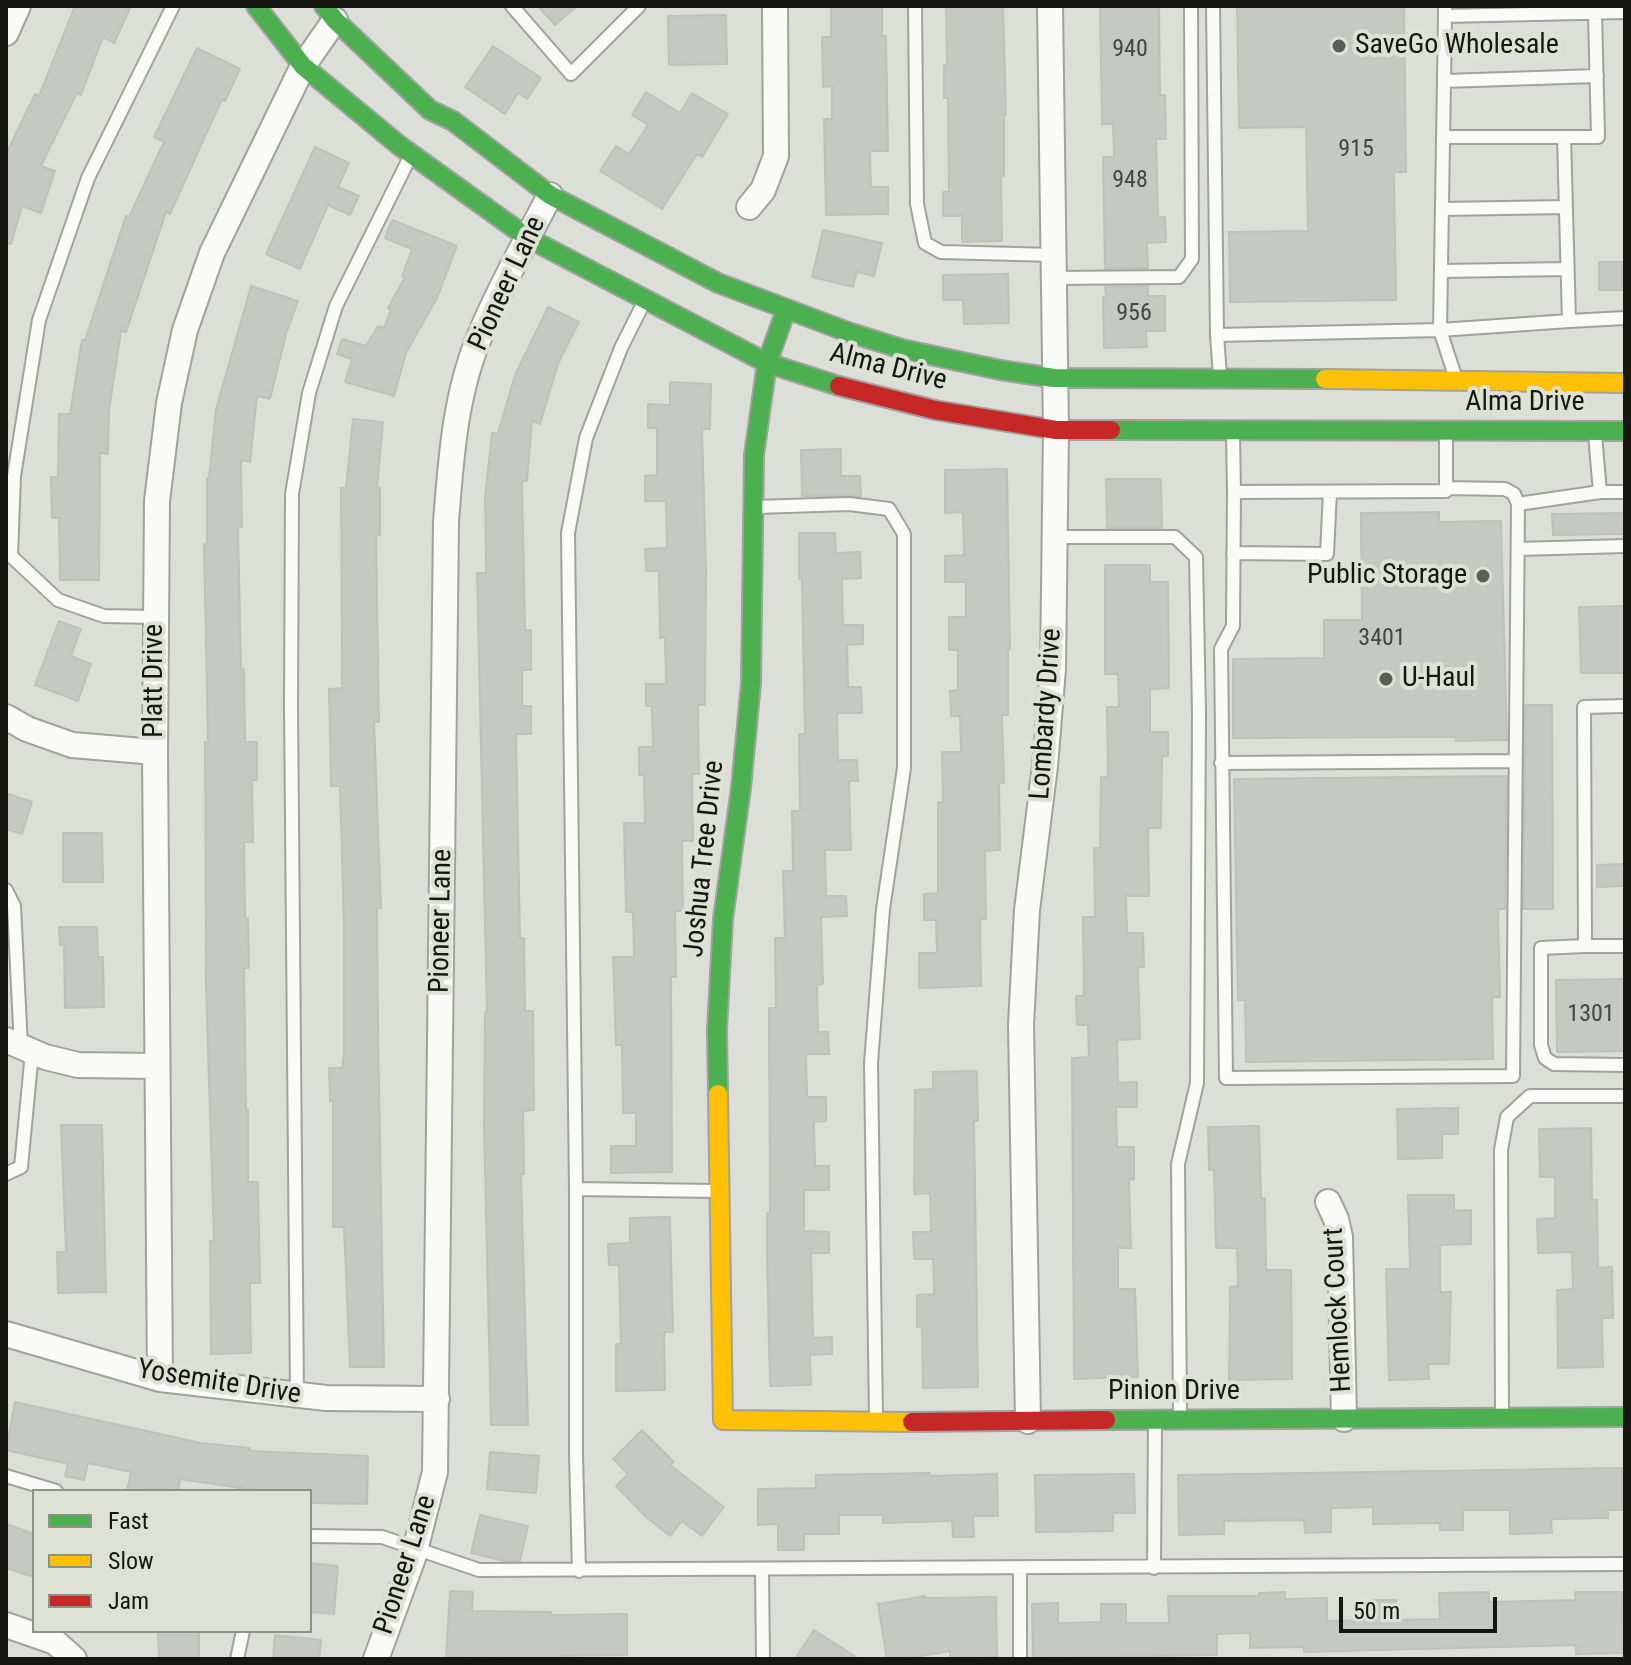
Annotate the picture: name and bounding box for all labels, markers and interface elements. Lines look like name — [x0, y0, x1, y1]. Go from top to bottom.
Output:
place label: SaveGo Wholesale — [1355, 29, 1559, 63]
house number: 940 — [1112, 36, 1148, 64]
marker: SaveGo Wholesale — [1330, 37, 1348, 55]
house number: 915 — [1338, 136, 1374, 164]
house number: 948 — [1112, 167, 1148, 195]
street label: Pioneer Lane — [462, 212, 554, 356]
house number: 956 — [1116, 300, 1152, 328]
street label: Alma Drive — [826, 337, 950, 399]
street label: Alma Drive — [1465, 386, 1585, 420]
place label: Public Storage — [1307, 559, 1467, 593]
marker: Public Storage — [1474, 567, 1492, 585]
street label: Platt Drive — [138, 624, 172, 738]
house number: 3401 — [1358, 625, 1406, 653]
street label: Lombardy Drive — [1024, 627, 1070, 801]
place label: U-Haul — [1402, 662, 1475, 696]
marker: U-Haul — [1377, 670, 1395, 688]
street label: Joshua Tree Drive — [678, 759, 732, 959]
street label: Pioneer Lane — [424, 849, 460, 993]
house number: 1301 — [1567, 1001, 1615, 1029]
street label: Hemlock Court — [1318, 1227, 1360, 1393]
street label: Yosemite Drive — [135, 1354, 303, 1412]
street label: Pinion Drive — [1108, 1375, 1240, 1409]
legend — [32, 1489, 312, 1633]
street label: Pioneer Lane — [368, 1491, 444, 1639]
text: Fast — [108, 1507, 149, 1535]
text: Slow — [108, 1547, 154, 1575]
scale bar — [1343, 1581, 1501, 1631]
text: Jam — [108, 1587, 149, 1615]
text: 50 m — [1353, 1597, 1400, 1625]

